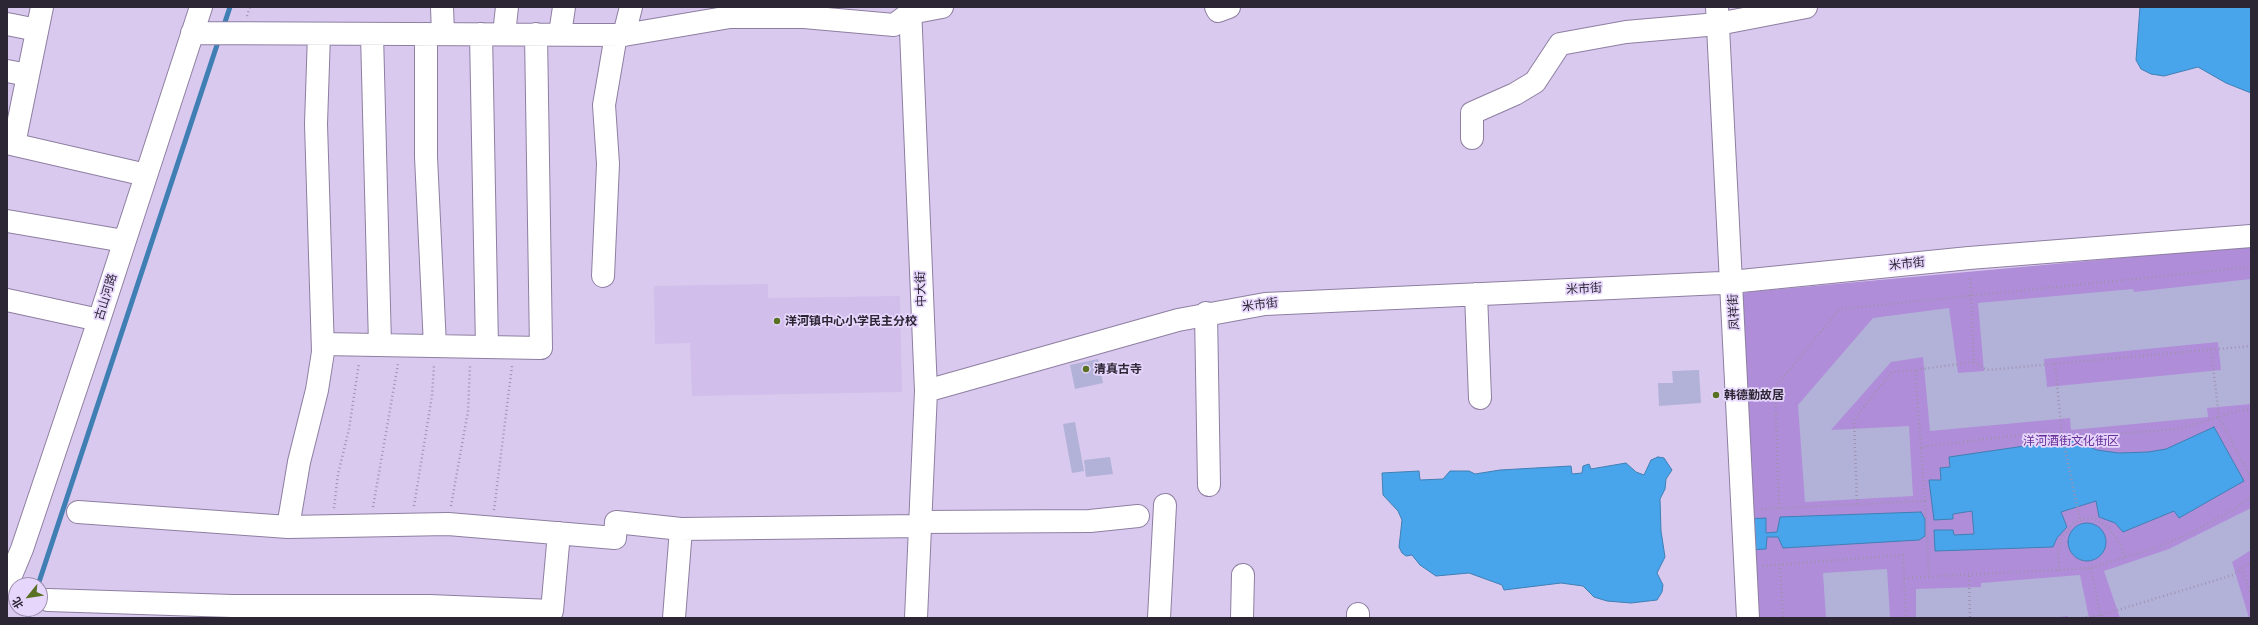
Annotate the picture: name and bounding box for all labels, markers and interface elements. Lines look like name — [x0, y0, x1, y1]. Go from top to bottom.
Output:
street label: 米市街 — [1888, 255, 1926, 273]
street label: 中大街 — [913, 271, 929, 307]
street label: 古山河路 — [92, 272, 120, 322]
street label: 米市街 — [1566, 281, 1602, 297]
street label: 凤祥街 — [1726, 294, 1742, 330]
street label: 米市街 — [1241, 296, 1279, 314]
place label: 洋河镇中心小学民主分校 — [785, 314, 917, 328]
marker: 洋河镇中心小学民主分校 — [772, 316, 782, 326]
place label: 清真古寺 — [1094, 362, 1142, 376]
marker: 清真古寺 — [1081, 364, 1091, 374]
place label: 韩德勤故居 — [1724, 388, 1784, 402]
marker: 韩德勤故居 — [1711, 390, 1721, 400]
park label: 洋河酒街文化街区 — [2023, 434, 2119, 448]
north arrow — [8, 577, 48, 617]
text: 北 — [11, 595, 26, 610]

